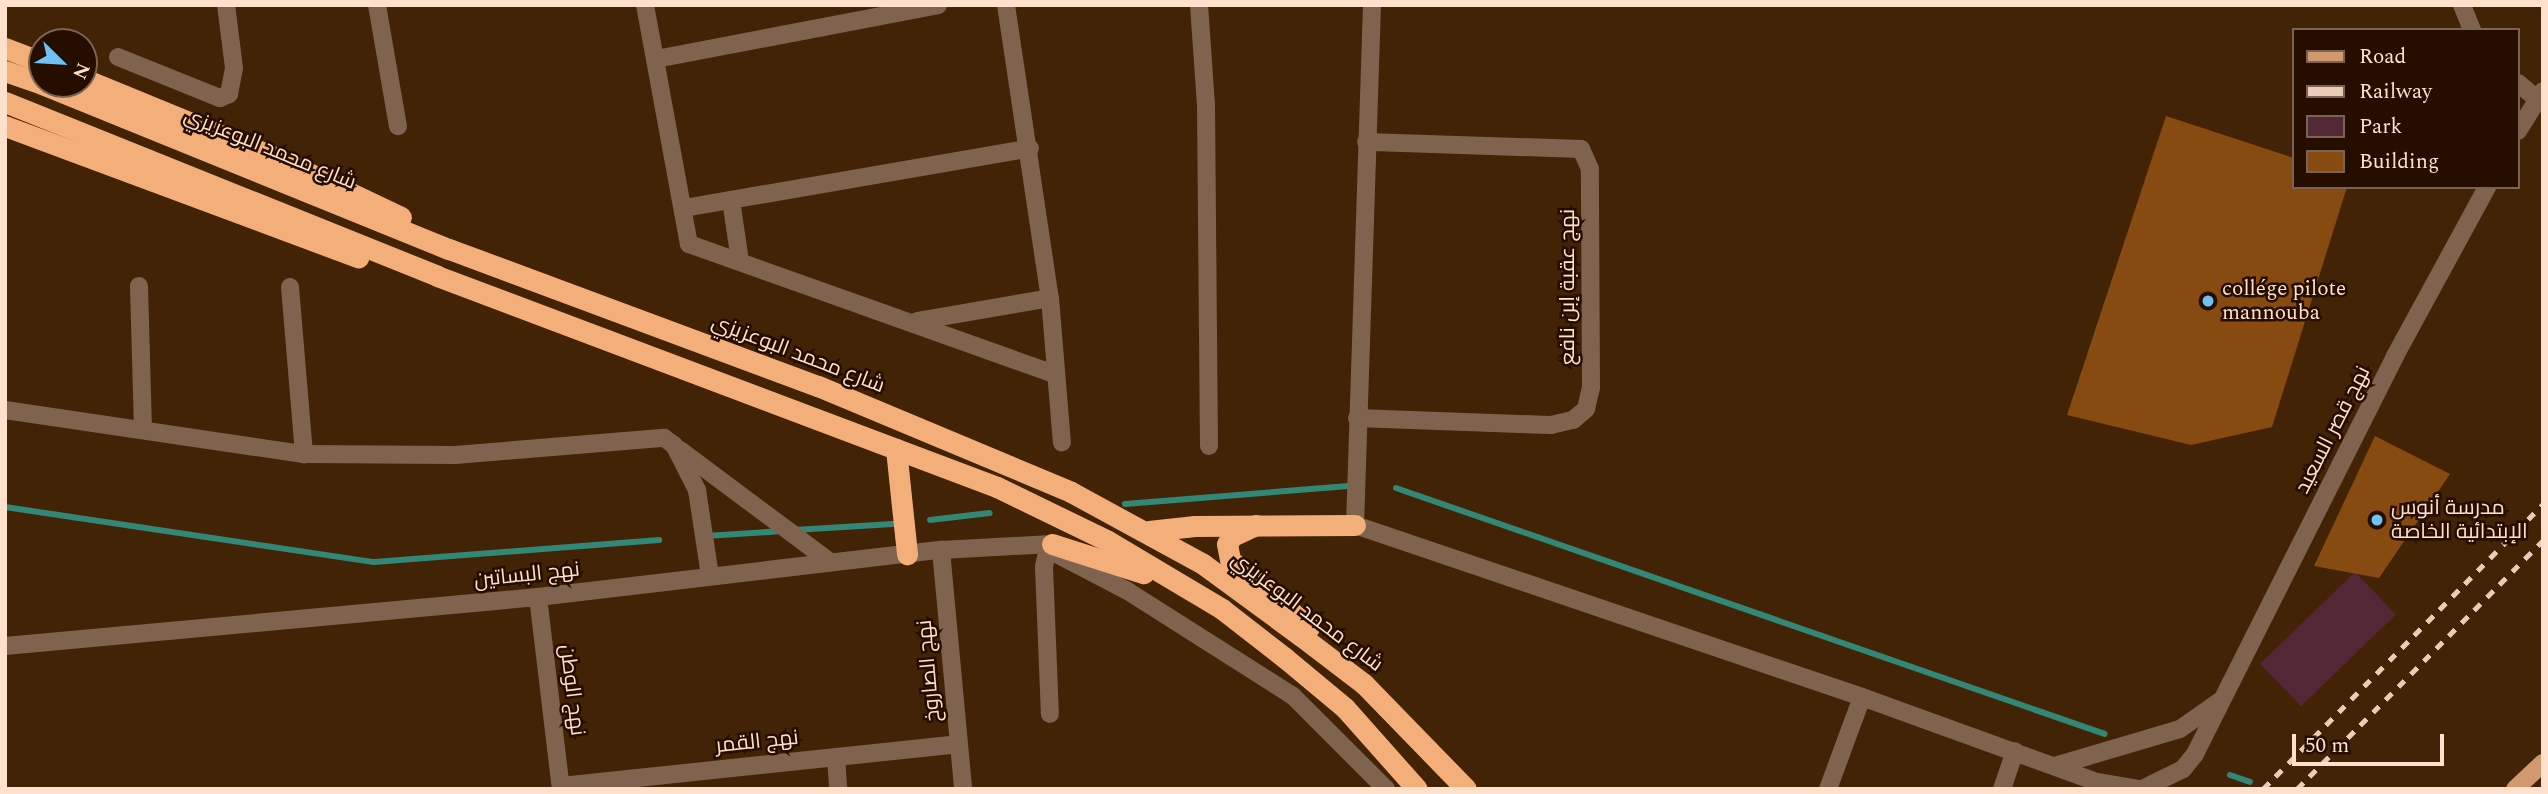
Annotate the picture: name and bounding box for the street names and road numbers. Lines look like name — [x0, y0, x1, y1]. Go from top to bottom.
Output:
street label: شارع محمد البوعزيزي — [180, 103, 360, 195]
street label: نهج عقبة إبن نافع — [1555, 209, 1581, 365]
street label: شارع محمد البوعزيزي — [708, 309, 888, 399]
street label: نهج قصر السعيد — [2290, 362, 2376, 498]
street label: شارع محمد البوعزيزي — [1226, 547, 1388, 677]
street label: نهج البساتين — [473, 557, 581, 593]
street label: نهج الصاروخ — [912, 619, 946, 723]
street label: نهج الوطن — [554, 643, 590, 737]
street label: نهج القمر — [714, 725, 800, 759]

